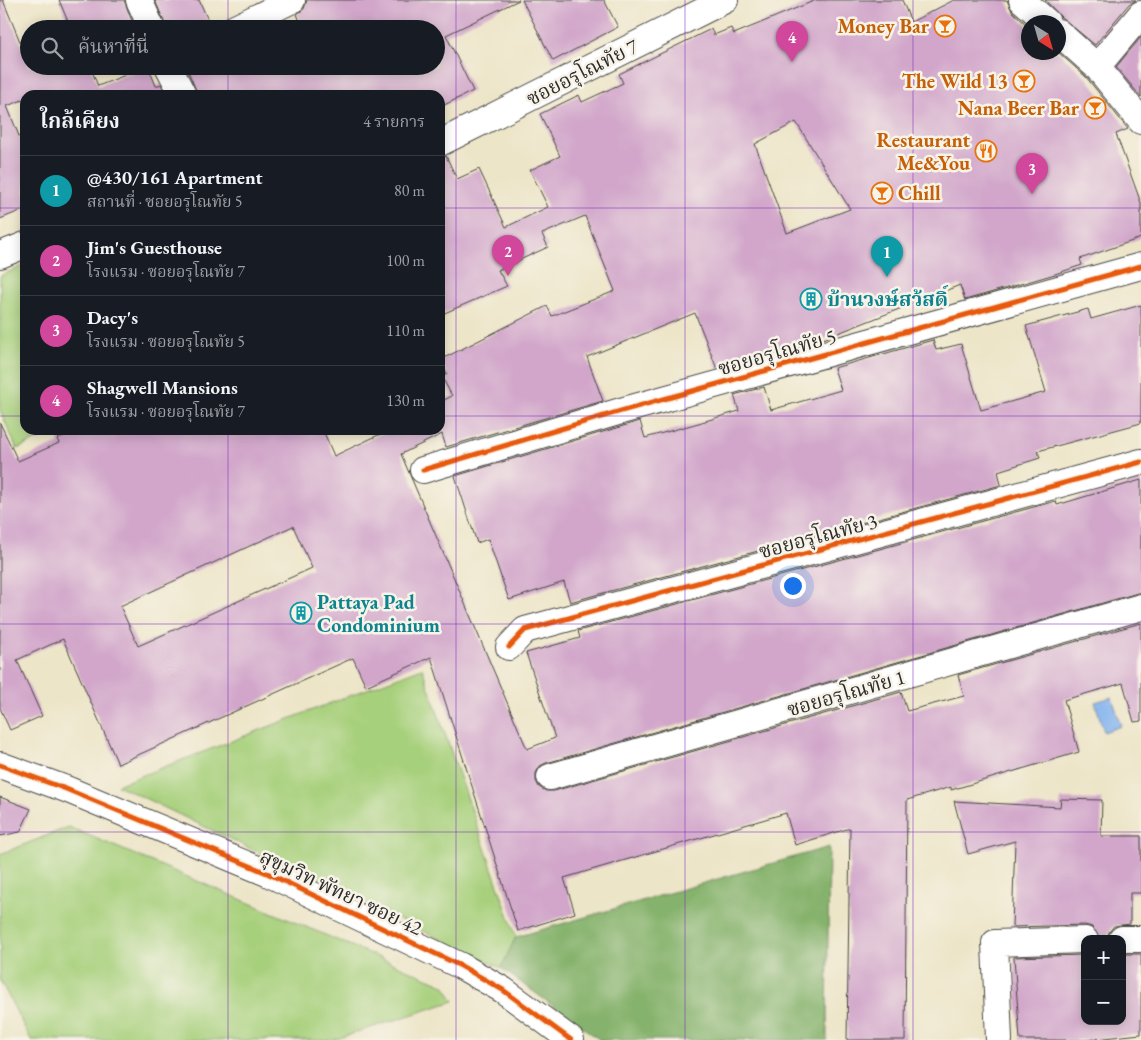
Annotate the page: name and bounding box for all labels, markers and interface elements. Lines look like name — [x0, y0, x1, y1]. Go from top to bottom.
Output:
place label: Money Bar — [837, 13, 930, 39]
bar icon: Money Bar — [933, 14, 957, 38]
north arrow — [1021, 15, 1066, 60]
search box — [20, 20, 445, 75]
pin: 4 — [776, 21, 808, 62]
street label: ซอยอรุโณทัย 7 — [521, 32, 643, 111]
icon: search — [38, 34, 66, 62]
text: ค้นหาที่นี่ — [78, 34, 149, 59]
place label: The Wild 13 — [902, 68, 1008, 94]
bar icon: The Wild 13 — [1012, 69, 1036, 93]
place label: Nana Beer Bar — [958, 95, 1080, 121]
bar icon: Nana Beer Bar — [1083, 96, 1107, 120]
text: ใกล้เคียง — [40, 107, 120, 134]
text: 4 รายการ — [363, 111, 425, 132]
place label: Restaurant Me&You — [876, 127, 970, 176]
restaurant icon: Restaurant Me&You — [974, 139, 998, 163]
pin: 3 — [1016, 153, 1048, 194]
text: @430/161 Apartment — [87, 165, 263, 190]
text: 1 — [52, 180, 60, 201]
text: 80 m — [394, 180, 425, 201]
place label: Chill — [898, 180, 941, 206]
bar icon: Chill — [870, 181, 894, 205]
text: สถานที่ · ซอยอรุโณทัย 5 — [87, 191, 242, 212]
text: Jim's Guesthouse — [87, 235, 222, 260]
pin: 2 — [492, 235, 524, 276]
pin: 1 — [871, 236, 903, 277]
text: 2 — [52, 250, 60, 271]
text: 100 m — [386, 250, 425, 271]
text: โรงแรม · ซอยอรุโณทัย 7 — [87, 261, 245, 282]
place label: บ้านวงษ์สว้สดิ์ — [827, 284, 949, 312]
building icon: บ้านวงษ์สว้สดิ์ — [799, 287, 823, 311]
text: Dacy's — [87, 305, 138, 330]
text: 3 — [52, 320, 60, 341]
text: 110 m — [386, 320, 425, 341]
street label: ซอยอรุโณทัย 5 — [715, 322, 839, 381]
text: โรงแรม · ซอยอรุโณทัย 5 — [87, 331, 245, 352]
text: Shagwell Mansions — [87, 375, 238, 400]
text: 4 — [52, 390, 60, 411]
text: 130 m — [386, 390, 425, 411]
text: โรงแรม · ซอยอรุโณทัย 7 — [87, 401, 245, 422]
street label: ซอยอรุโณทัย 3 — [756, 507, 880, 564]
your location — [780, 573, 806, 599]
place label: Pattaya Pad Condominium — [317, 589, 440, 638]
building icon: Pattaya Pad Condominium — [289, 601, 313, 625]
street label: ซอยอรุโณทัย 1 — [784, 663, 908, 722]
street label: สุขุมวิท พัทยา ซอย 42 — [256, 843, 427, 941]
map controls — [1081, 935, 1126, 1025]
button: + — [1081, 935, 1126, 980]
button: − — [1081, 980, 1126, 1025]

